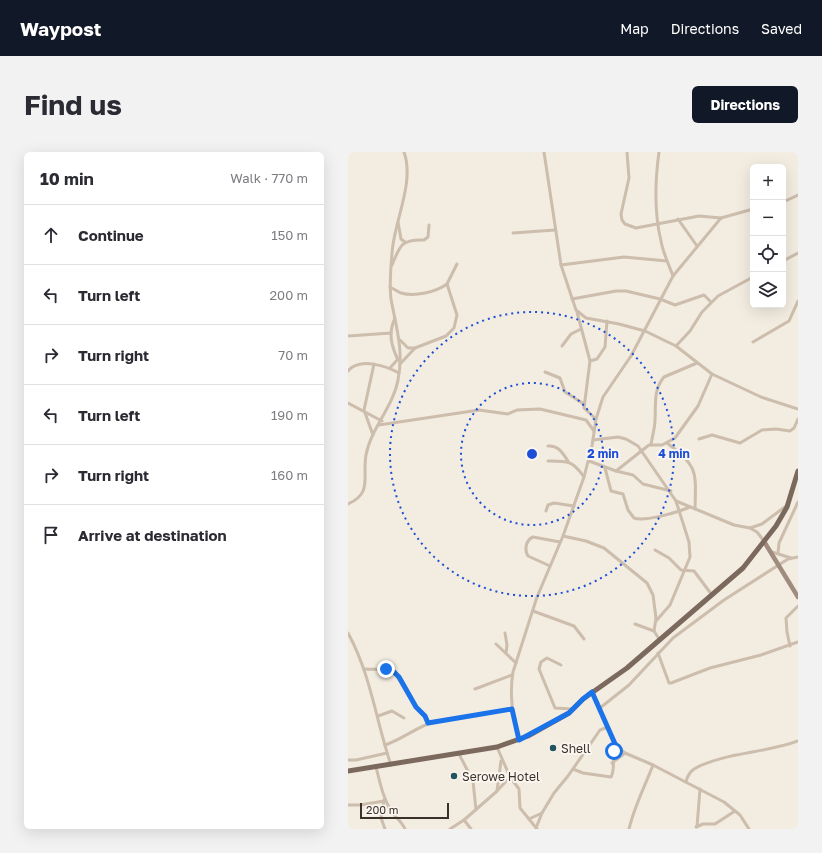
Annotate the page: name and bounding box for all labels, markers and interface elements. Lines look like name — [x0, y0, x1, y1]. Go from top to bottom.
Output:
text: Waypost — [20, 17, 101, 40]
text: Map — [620, 20, 649, 37]
text: Directions — [671, 20, 739, 37]
text: Saved — [761, 20, 802, 37]
button: Directions — [692, 86, 798, 123]
text: Find us — [24, 88, 122, 121]
map controls — [750, 164, 786, 308]
button: + — [750, 164, 786, 200]
text: 10 min — [40, 168, 94, 189]
text: Walk · 770 m — [230, 170, 308, 186]
button: − — [750, 200, 786, 236]
icon: ahead — [40, 224, 62, 246]
text: Continue — [78, 226, 144, 244]
text: 150 m — [271, 227, 308, 243]
button: locate — [750, 236, 786, 272]
button: layers — [750, 272, 786, 308]
icon: left — [40, 284, 62, 306]
text: Turn left — [78, 286, 140, 304]
text: 200 m — [270, 287, 308, 303]
icon: right — [40, 344, 62, 366]
text: Turn right — [78, 346, 149, 364]
text: 70 m — [278, 347, 308, 363]
icon: left — [40, 404, 62, 426]
text: Turn left — [78, 406, 140, 424]
text: 190 m — [271, 407, 308, 423]
text: 2 min — [587, 446, 619, 461]
text: 4 min — [658, 446, 690, 461]
centre of rings — [525, 447, 539, 461]
icon: right — [40, 464, 62, 486]
text: Turn right — [78, 466, 149, 484]
text: 160 m — [271, 467, 308, 483]
icon: arrive — [40, 524, 62, 546]
text: Arrive at destination — [78, 526, 227, 544]
route end — [377, 660, 395, 678]
place label: Shell — [561, 741, 591, 756]
route start — [605, 742, 623, 760]
marker: Shell — [548, 743, 558, 753]
place label: Serowe Hotel — [462, 769, 540, 784]
marker: Serowe Hotel — [449, 771, 459, 781]
scale bar — [360, 801, 449, 820]
text: 200 m — [366, 803, 399, 816]

